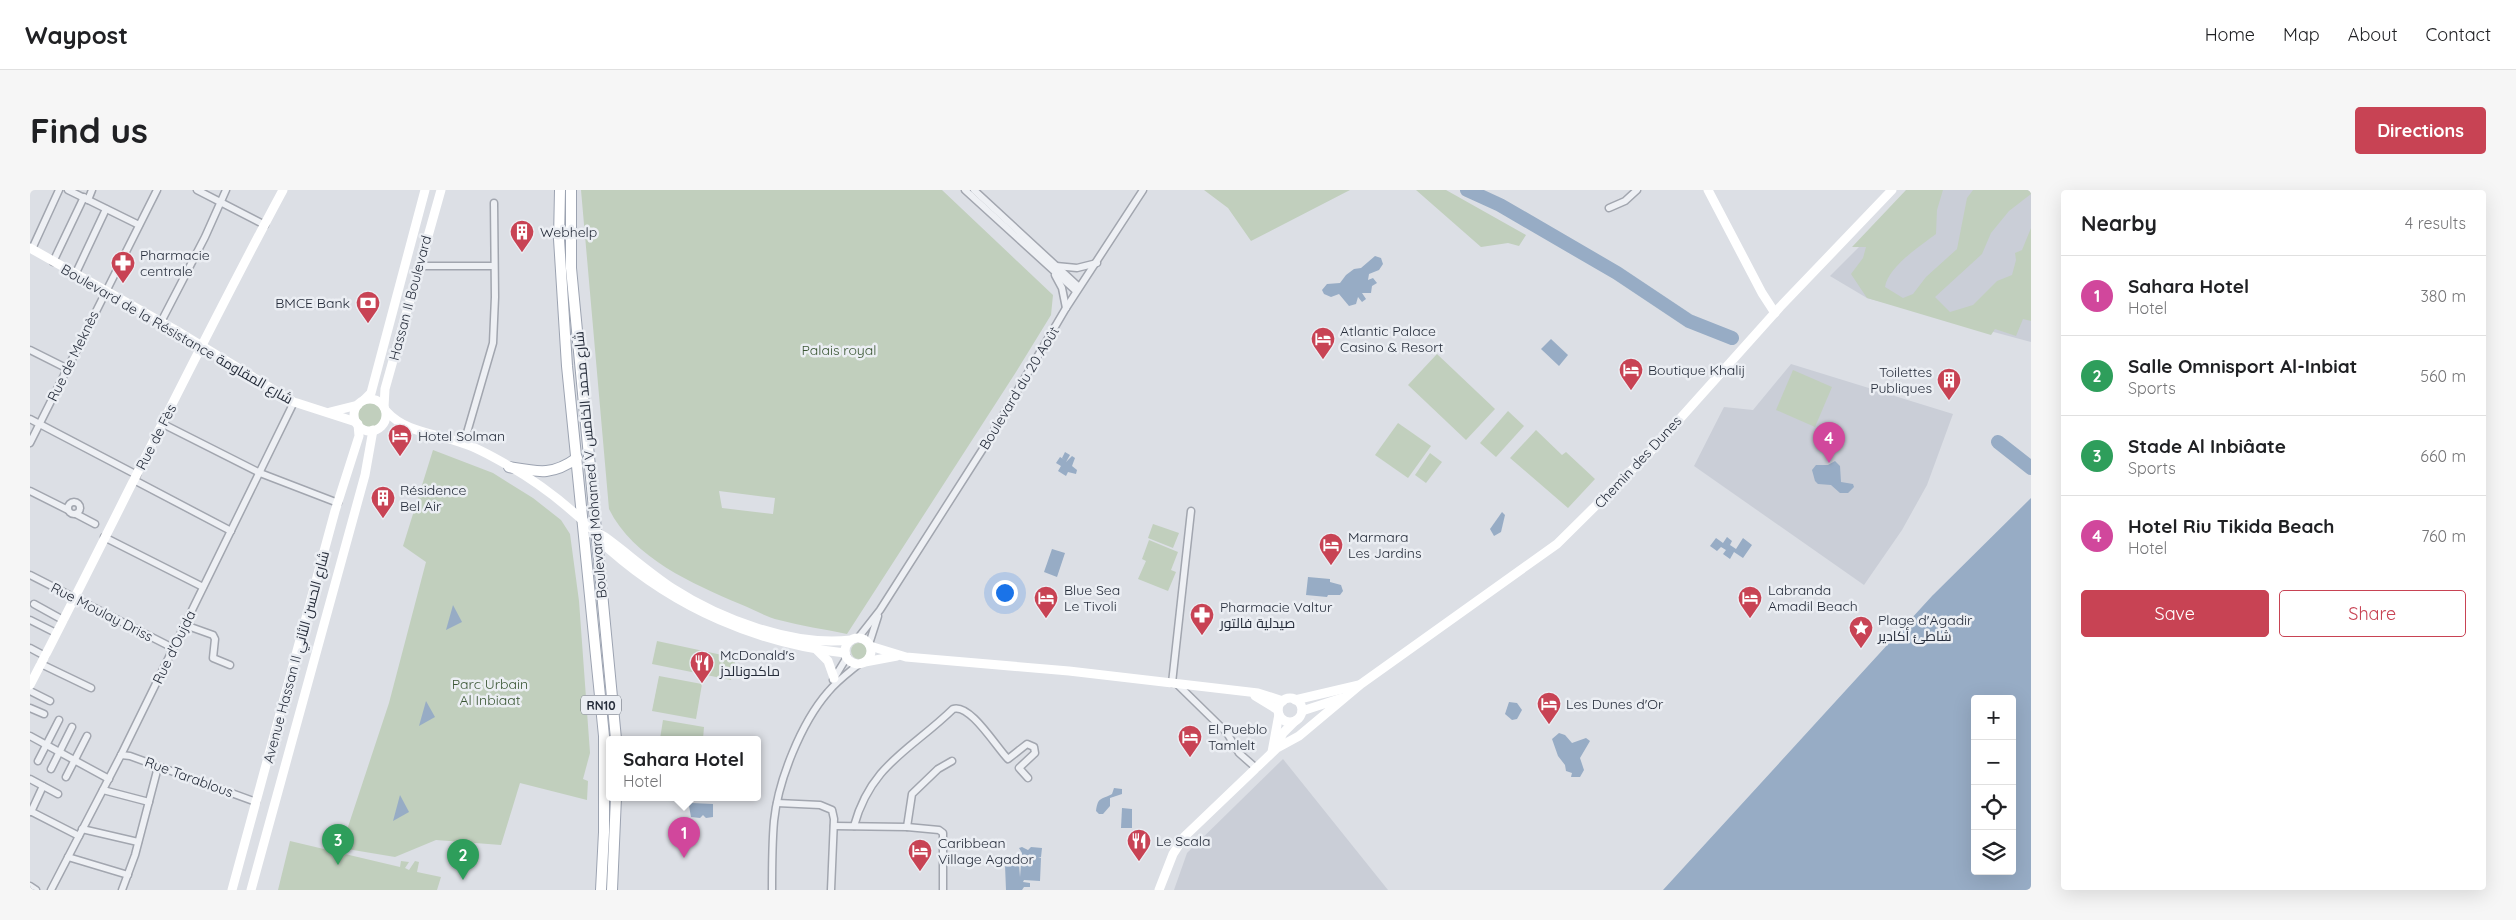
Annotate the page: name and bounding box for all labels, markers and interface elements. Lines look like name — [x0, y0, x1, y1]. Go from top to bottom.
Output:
text: Waypost — [25, 20, 128, 50]
text: Home — [2205, 23, 2255, 46]
text: Map — [2283, 23, 2320, 46]
text: About — [2348, 23, 2398, 46]
text: Contact — [2426, 23, 2491, 46]
button: Directions — [2355, 107, 2486, 154]
text: Find us — [30, 108, 148, 152]
text: Nearby — [2081, 210, 2157, 236]
text: 4 results — [2405, 213, 2466, 233]
building icon: Webhelp — [509, 219, 535, 253]
place label: Webhelp — [540, 223, 597, 241]
street label: Hassan II Boulevard — [385, 233, 435, 363]
place label: Pharmacie centrale — [140, 246, 210, 280]
pharmacy icon: Pharmacie centrale — [110, 250, 136, 284]
street label: Boulevard de la Résistance شارع المقاومة — [58, 260, 296, 408]
text: Sahara Hotel — [2128, 274, 2249, 298]
text: 1 — [2094, 286, 2100, 306]
text: 380 m — [2420, 286, 2466, 306]
bank icon: BMCE Bank — [355, 290, 381, 324]
place label: BMCE Bank — [275, 294, 350, 312]
text: Hotel — [2128, 298, 2167, 318]
street label: Rue de Meknès — [43, 308, 103, 404]
place label: Atlantic Palace Casino & Resort — [1340, 322, 1444, 356]
street label: Boulevard du 20 Août — [975, 323, 1063, 453]
hotel icon: Atlantic Palace Casino & Resort — [1310, 326, 1336, 360]
street label: Boulevard Mohamed V شارع محمد الخامس — [569, 331, 611, 599]
park label: Palais royal — [801, 341, 877, 359]
text: Salle Omnisport Al-Inbiat — [2128, 354, 2357, 378]
hotel icon: Boutique Khalij — [1618, 357, 1644, 391]
place label: Boutique Khalij — [1648, 361, 1745, 379]
place label: Toilettes Publiques — [1870, 363, 1932, 397]
text: 2 — [2092, 366, 2102, 386]
text: 560 m — [2420, 366, 2466, 386]
building icon: Toilettes Publiques — [1936, 367, 1962, 401]
text: Sports — [2128, 378, 2176, 398]
street label: Rue de Fès — [132, 401, 180, 473]
street label: Chemin des Dunes — [1590, 412, 1686, 512]
pin: 4 — [1813, 422, 1845, 463]
hotel icon: Hotel Solman — [387, 423, 413, 457]
place label: Hotel Solman — [418, 427, 505, 445]
text: Stade Al Inbiâate — [2128, 434, 2286, 458]
text: 3 — [2093, 446, 2101, 466]
text: 660 m — [2420, 446, 2466, 466]
text: Sports — [2128, 458, 2176, 478]
place label: Résidence Bel Air — [400, 481, 467, 515]
building icon: Résidence Bel Air — [370, 485, 396, 519]
text: Hotel Riu Tikida Beach — [2128, 514, 2334, 538]
text: 4 — [2092, 526, 2102, 546]
text: 760 m — [2421, 526, 2466, 546]
place label: Marmara Les Jardins — [1348, 528, 1421, 562]
hotel icon: Marmara Les Jardins — [1318, 532, 1344, 566]
text: Hotel — [2128, 538, 2167, 558]
street label: Avenue Hassan II شارع الحسن الثاني — [259, 549, 336, 766]
street label: Rue Moulay Driss — [48, 579, 156, 645]
your location — [992, 580, 1018, 606]
place label: Blue Sea Le Tivoli — [1064, 581, 1120, 615]
place label: Labranda Amadil Beach — [1768, 581, 1858, 615]
hotel icon: Blue Sea Le Tivoli — [1033, 585, 1059, 619]
hotel icon: Labranda Amadil Beach — [1737, 585, 1763, 619]
button: Save — [2081, 590, 2269, 637]
button: Share — [2279, 590, 2466, 637]
place label: Pharmacie Valtur صيدلية فالتور — [1219, 598, 1333, 632]
pharmacy icon: Pharmacie Valtur صيدلية فالتور — [1189, 602, 1215, 636]
street label: Rue d'Oujda — [148, 607, 200, 687]
place label: Plage d'Agadir شاطئ أكادير — [1877, 611, 1973, 645]
place icon: Plage d'Agadir شاطئ أكادير — [1848, 615, 1874, 649]
place label: McDonald's ماكدونالدز — [719, 646, 795, 680]
restaurant icon: McDonald's ماكدونالدز — [689, 650, 715, 684]
park label: Parc Urbain Al Inbiaat — [452, 675, 528, 709]
hotel icon: Les Dunes d'Or — [1536, 691, 1562, 725]
place label: Les Dunes d'Or — [1566, 695, 1664, 713]
map controls — [1971, 695, 2016, 875]
button: + — [1971, 695, 2016, 740]
road number: RN10 — [581, 696, 621, 714]
place label: El Pueblo Tamlelt — [1208, 720, 1267, 754]
hotel icon: El Pueblo Tamlelt — [1177, 724, 1203, 758]
popup — [606, 736, 761, 801]
button: − — [1971, 740, 2016, 785]
text: Sahara Hotel — [623, 747, 744, 771]
street label: Rue Tarablous — [142, 753, 236, 801]
text: Hotel — [623, 771, 662, 791]
button: locate — [1971, 785, 2016, 830]
pin: 1 — [668, 817, 700, 858]
pin: 3 — [322, 824, 354, 865]
restaurant icon: Le Scala — [1126, 828, 1152, 862]
button: layers — [1971, 830, 2016, 875]
place label: Le Scala — [1156, 832, 1211, 850]
place label: Caribbean Village Agador — [938, 834, 1035, 868]
hotel icon: Caribbean Village Agador — [907, 838, 933, 872]
pin: 2 — [447, 839, 479, 880]

